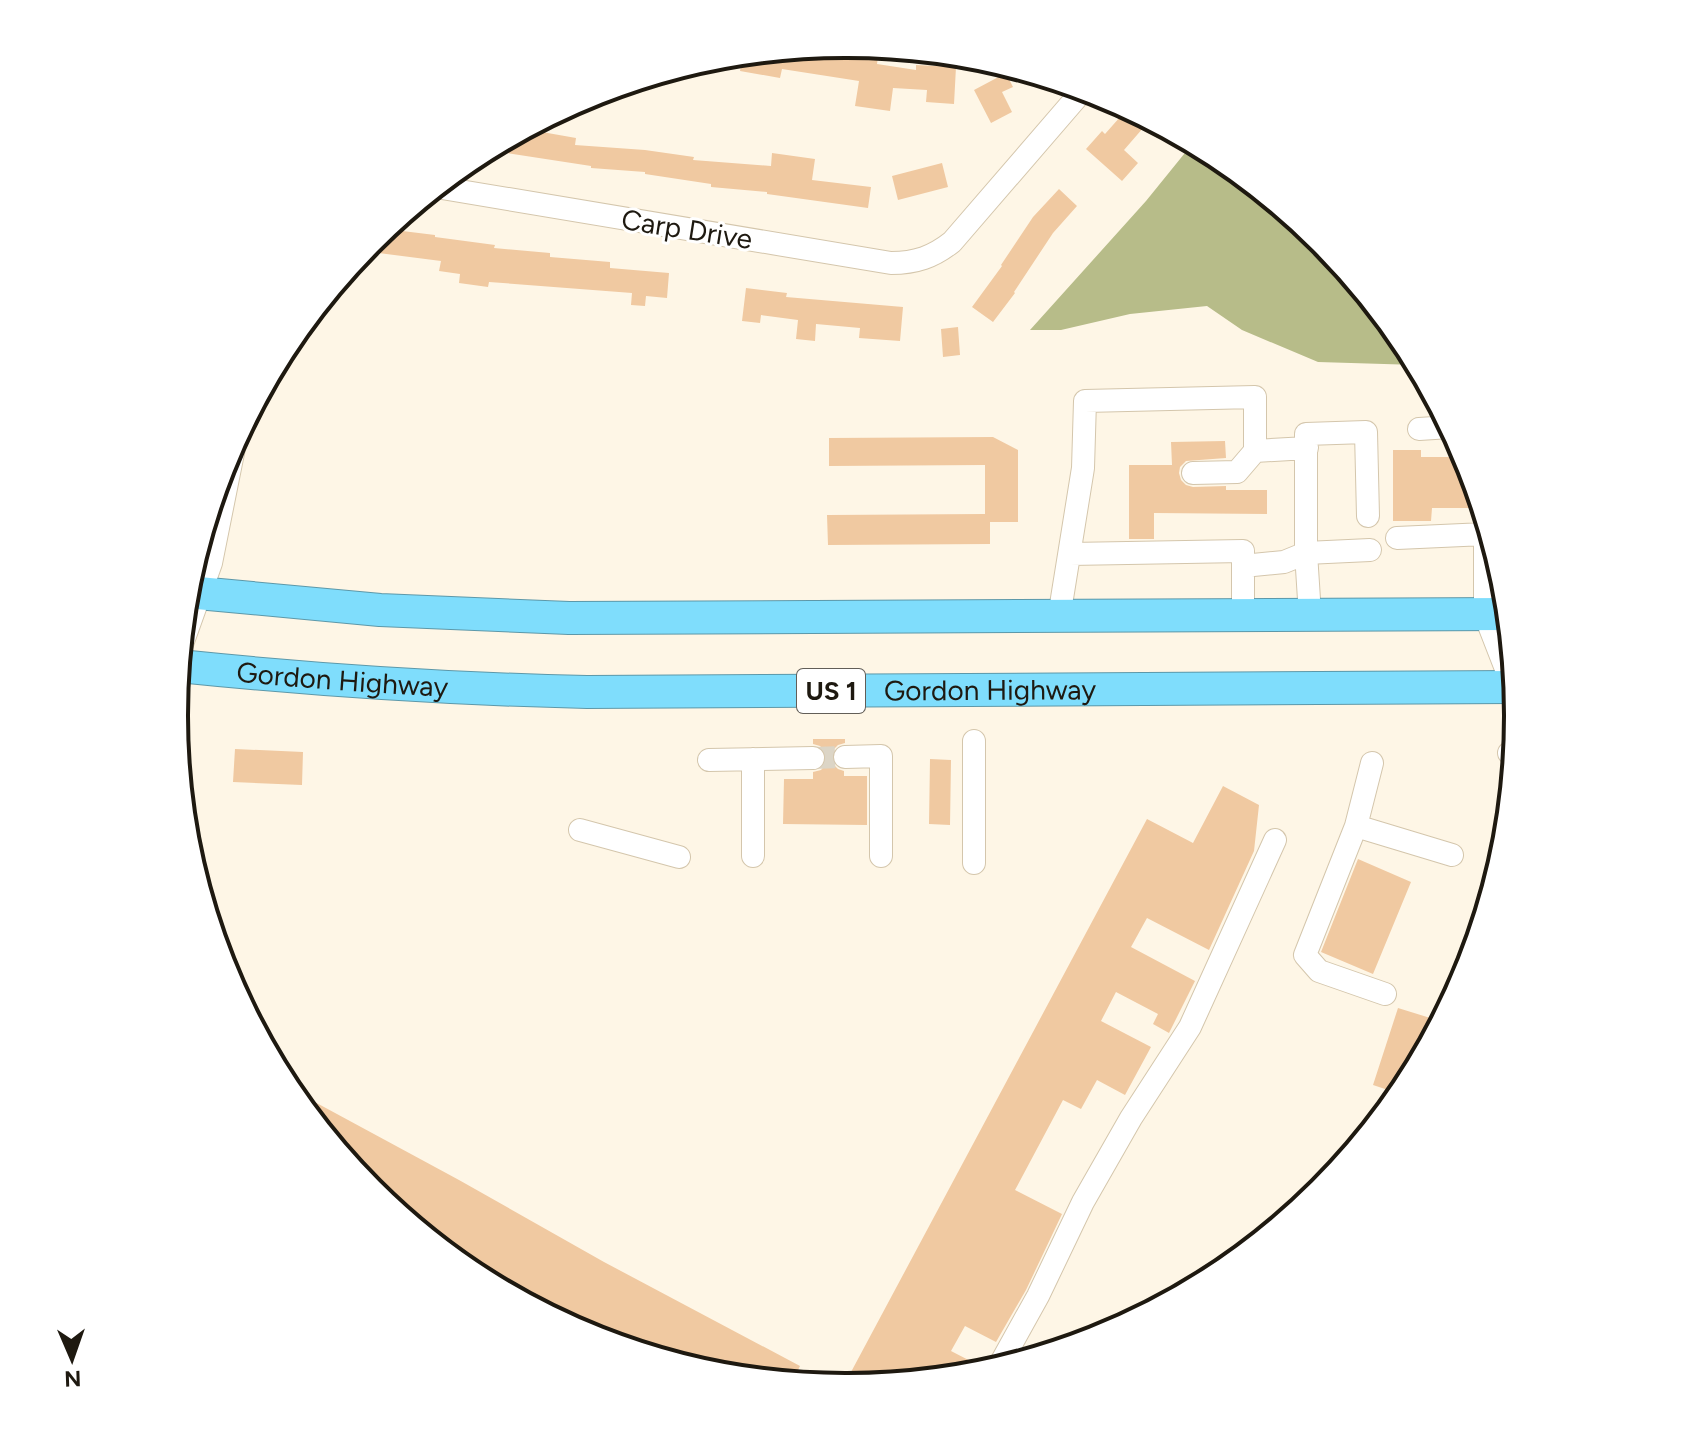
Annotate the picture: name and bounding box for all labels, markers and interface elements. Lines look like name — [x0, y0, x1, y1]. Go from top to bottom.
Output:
street label: Carp Drive — [619, 202, 755, 256]
street label: Gordon Highway — [235, 655, 449, 704]
road number: US 1 — [797, 669, 865, 713]
street label: Gordon Highway — [884, 672, 1096, 707]
north arrow — [32, 1319, 112, 1399]
text: N — [64, 1365, 82, 1392]

